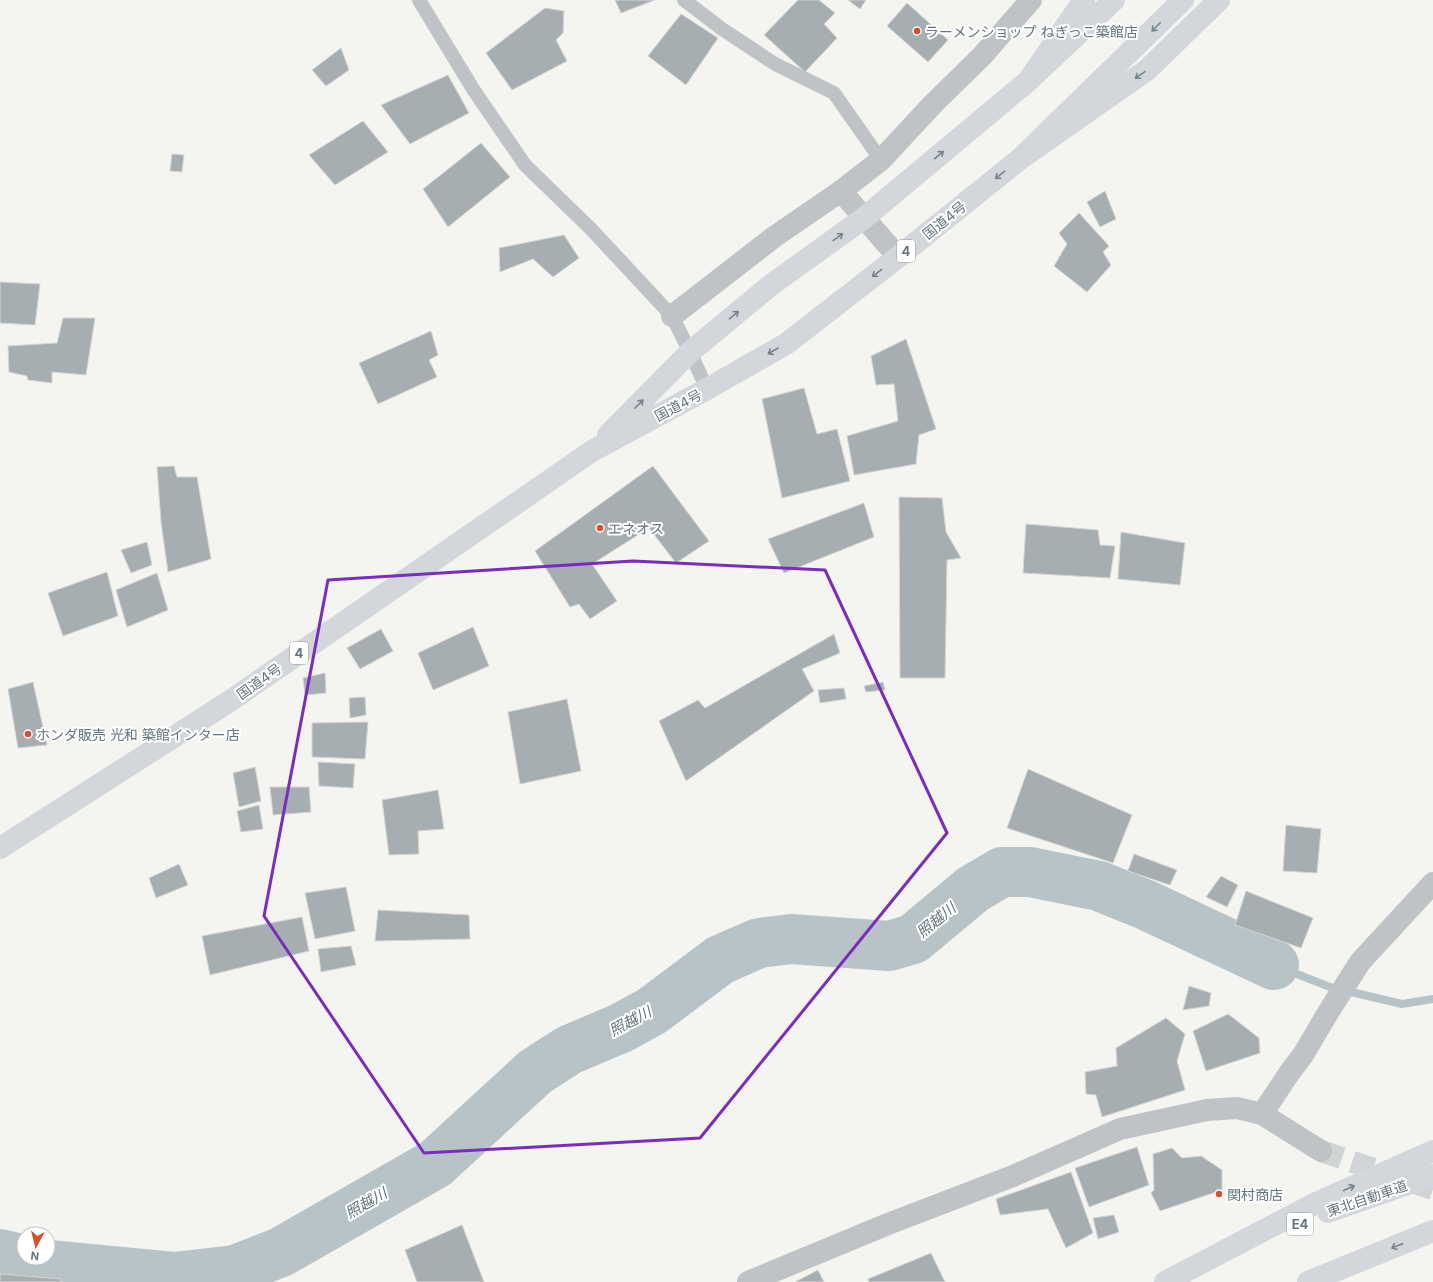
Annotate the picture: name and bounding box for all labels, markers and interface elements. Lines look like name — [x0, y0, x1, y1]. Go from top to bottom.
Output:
place label: ラーメンショップ ねぎっこ築館店 — [925, 23, 1138, 40]
one-way arrow — [1151, 23, 1161, 32]
marker: ラーメンショップ ねぎっこ築館店 — [912, 26, 922, 36]
one-way arrow — [1134, 71, 1145, 79]
one-way arrow — [934, 151, 944, 160]
one-way arrow — [995, 170, 1006, 179]
street label: 国道4号 — [919, 197, 969, 243]
one-way arrow — [832, 232, 843, 241]
road number: 4 — [897, 240, 915, 262]
one-way arrow — [872, 269, 883, 278]
one-way arrow — [729, 311, 740, 320]
one-way arrow — [767, 348, 779, 356]
street label: 国道4号 — [651, 386, 705, 424]
one-way arrow — [634, 399, 644, 409]
place label: エネオス — [608, 520, 664, 537]
marker: エネオス — [595, 523, 605, 533]
road number: 4 — [290, 642, 308, 664]
street label: 国道4号 — [233, 659, 285, 703]
place label: ホンダ販売 光和 築館インター店 — [36, 726, 240, 743]
marker: ホンダ販売 光和 築館インター店 — [23, 729, 33, 739]
water label: 照越川 — [913, 897, 961, 942]
water label: 照越川 — [606, 1001, 656, 1040]
street label: 東北自動車道 — [1325, 1176, 1409, 1220]
water label: 照越川 — [342, 1183, 392, 1222]
one-way arrow — [1343, 1184, 1355, 1191]
place label: 関村商店 — [1227, 1186, 1283, 1203]
marker: 関村商店 — [1214, 1189, 1224, 1199]
road number: E4 — [1287, 1213, 1313, 1235]
north arrow — [16, 1226, 56, 1266]
one-way arrow — [1391, 1242, 1403, 1250]
text: N — [30, 1248, 40, 1263]

